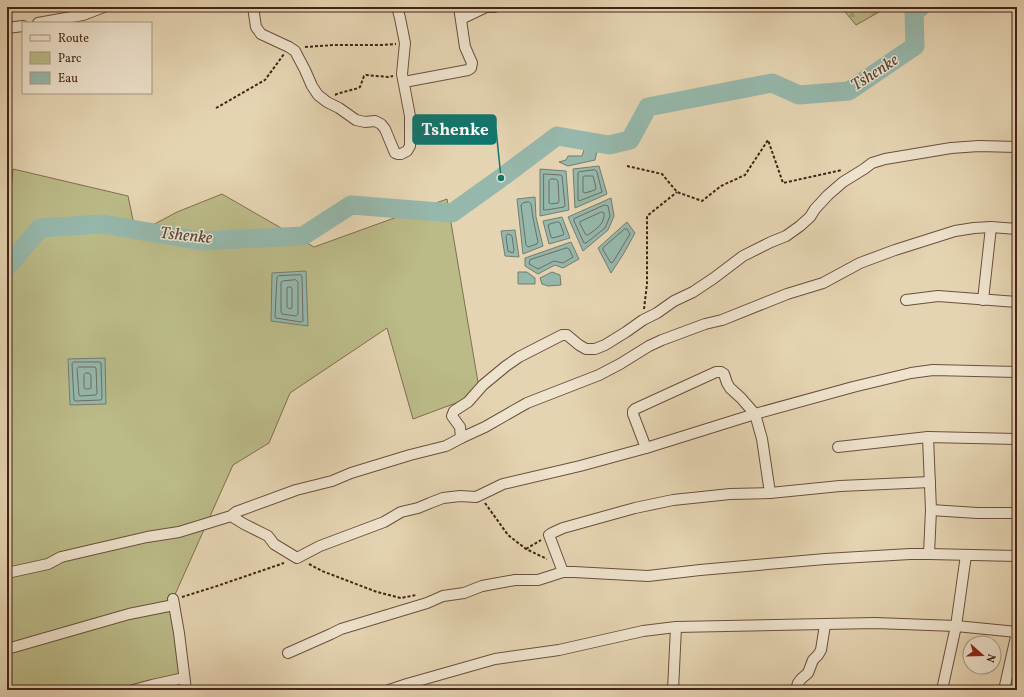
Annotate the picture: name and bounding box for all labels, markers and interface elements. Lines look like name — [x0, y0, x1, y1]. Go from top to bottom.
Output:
legend — [22, 22, 152, 94]
text: Route — [58, 31, 89, 47]
water label: Tshenke — [847, 49, 904, 97]
text: Parc — [58, 51, 81, 67]
text: Eau — [58, 71, 78, 87]
callout: Tshenke — [413, 115, 496, 144]
text: Tshenke — [421, 119, 489, 142]
water label: Tshenke — [159, 222, 214, 250]
north arrow — [962, 635, 1002, 675]
text: N — [982, 652, 998, 664]

